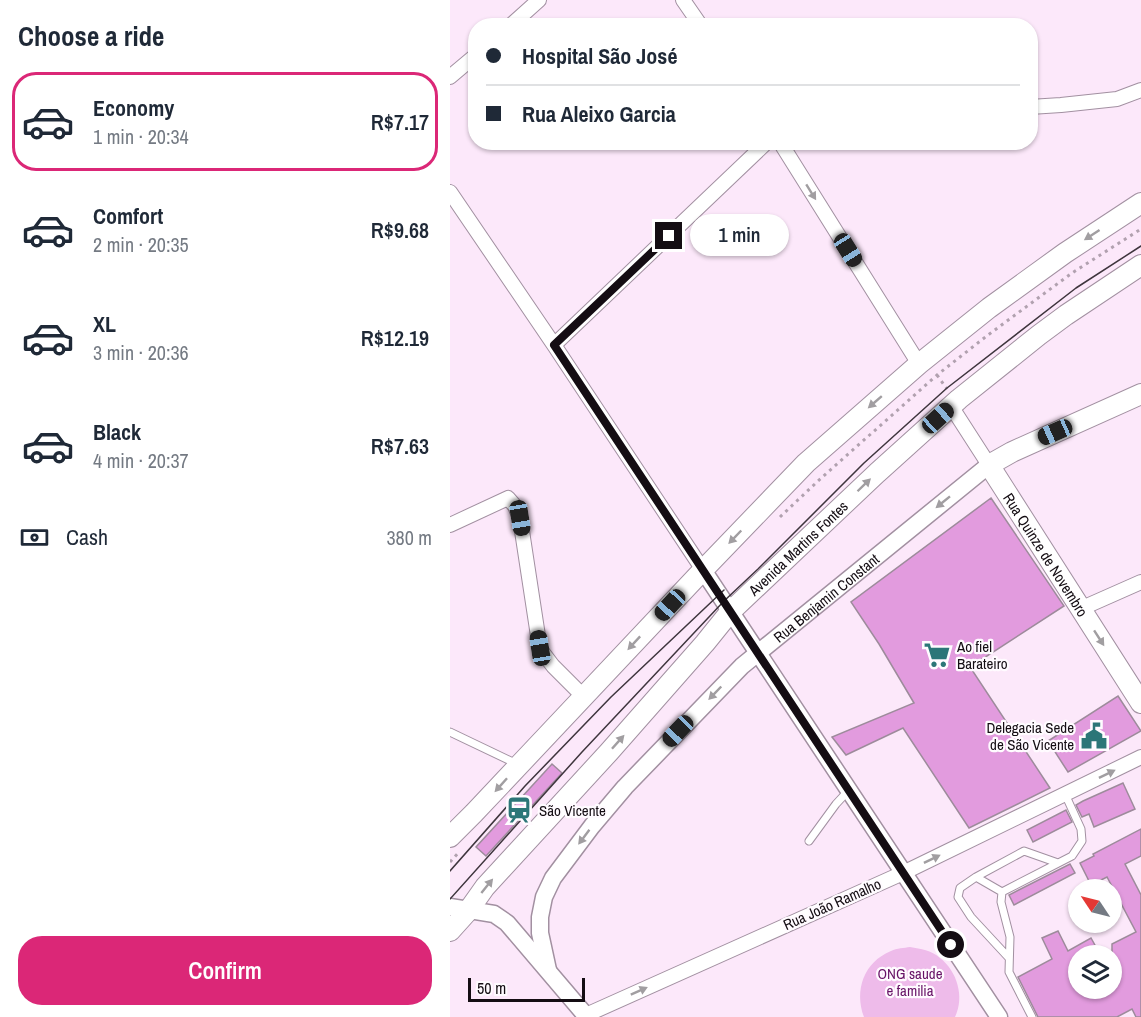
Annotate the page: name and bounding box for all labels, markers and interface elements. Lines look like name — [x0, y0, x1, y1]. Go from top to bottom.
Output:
text: Choose a ride — [18, 18, 164, 54]
text: Hospital São José — [522, 41, 677, 71]
text: Economy — [93, 93, 174, 123]
icon: car — [21, 95, 75, 149]
text: Rua Aleixo Garcia — [522, 99, 676, 129]
text: R$7.17 — [371, 107, 429, 137]
text: 1 min · 20:34 — [93, 123, 189, 150]
one-way arrow — [805, 184, 816, 200]
text: Comfort — [93, 201, 163, 231]
icon: car — [21, 203, 75, 257]
text: R$9.68 — [371, 215, 429, 245]
callout: 1 min — [690, 215, 789, 257]
text: 1 min — [718, 221, 761, 248]
route end — [655, 222, 682, 249]
car — [831, 230, 865, 270]
one-way arrow — [1084, 230, 1100, 241]
text: 2 min · 20:35 — [93, 231, 189, 258]
text: XL — [93, 309, 116, 339]
icon: car — [21, 311, 75, 365]
text: R$12.19 — [361, 323, 429, 353]
text: 3 min · 20:36 — [93, 339, 189, 366]
one-way arrow — [868, 395, 883, 409]
car — [919, 399, 957, 437]
car — [1035, 416, 1075, 448]
text: Black — [93, 417, 141, 447]
icon: car — [21, 419, 75, 473]
text: R$7.63 — [371, 431, 429, 461]
text: 4 min · 20:37 — [93, 447, 189, 474]
one-way arrow — [857, 479, 871, 493]
street label: Rua Quinze de Novembro — [999, 489, 1094, 620]
one-way arrow — [936, 495, 951, 507]
street label: Avenida Martins Fontes — [743, 496, 852, 601]
car — [508, 499, 532, 537]
icon: cash — [18, 521, 51, 554]
text: Cash — [66, 522, 108, 552]
text: 380 m — [386, 524, 432, 551]
one-way arrow — [728, 530, 742, 544]
street label: Rua Benjamin Constant — [769, 548, 884, 647]
car — [651, 586, 689, 624]
car — [528, 629, 552, 667]
one-way arrow — [1093, 630, 1104, 646]
one-way arrow — [628, 636, 642, 650]
place label: Ao fiel Barateiro — [956, 636, 1008, 674]
supermarket icon: Ao fiel Barateiro — [922, 640, 952, 670]
one-way arrow — [708, 686, 722, 701]
car — [659, 712, 697, 750]
place label: Delegacia Sede de São Vicente — [986, 717, 1074, 755]
public building icon: Delegacia Sede de São Vicente — [1079, 721, 1109, 751]
one-way arrow — [611, 734, 625, 749]
one-way arrow — [1099, 769, 1116, 778]
one-way arrow — [495, 777, 508, 792]
station icon: São Vicente — [504, 795, 534, 825]
place label: São Vicente — [539, 800, 606, 821]
one-way arrow — [578, 830, 590, 845]
one-way arrow — [923, 854, 940, 863]
street label: Rua João Ramalho — [780, 873, 885, 935]
one-way arrow — [480, 878, 493, 894]
north arrow — [1068, 879, 1122, 933]
map controls — [1068, 879, 1122, 999]
route start — [937, 931, 964, 958]
button: Confirm — [18, 936, 432, 1005]
button: layers — [1068, 945, 1122, 999]
park label: ONG saude e familia — [878, 963, 943, 1001]
scale bar — [468, 975, 585, 1002]
text: 50 m — [477, 977, 506, 999]
one-way arrow — [631, 986, 649, 996]

